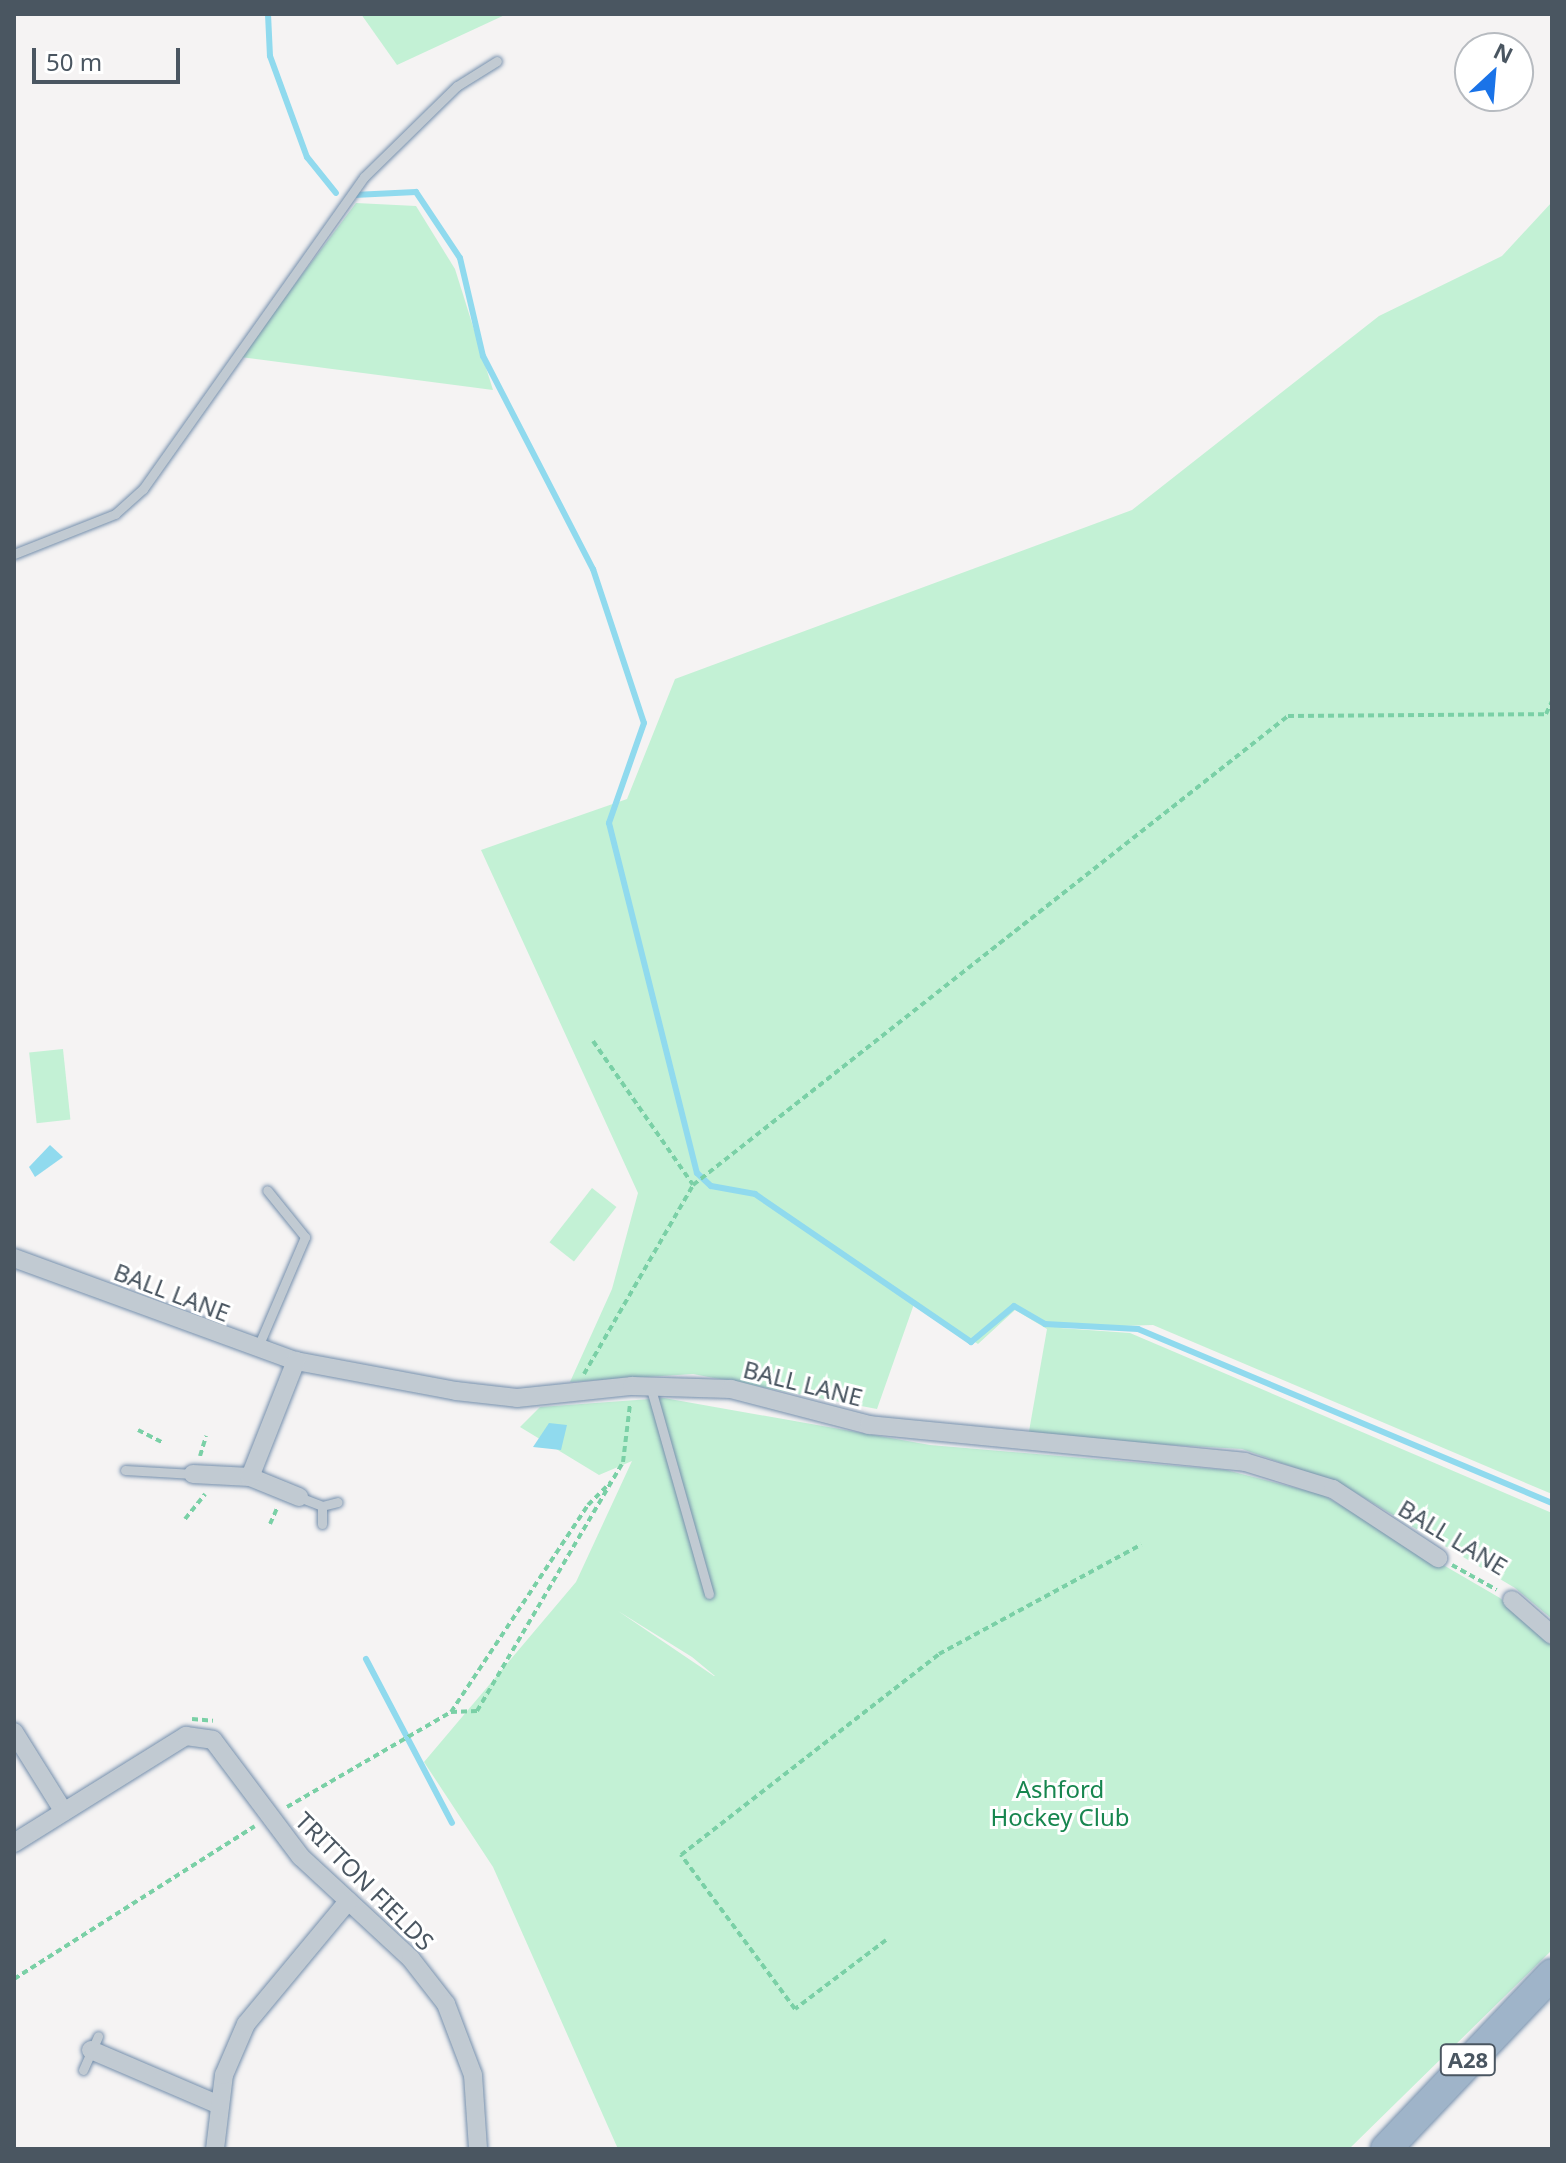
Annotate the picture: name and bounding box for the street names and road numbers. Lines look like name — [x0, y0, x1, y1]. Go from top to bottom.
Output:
street label: BALL LANE — [110, 1257, 234, 1327]
street label: BALL LANE — [740, 1354, 866, 1412]
street label: BALL LANE — [1393, 1493, 1513, 1581]
street label: TRITTON FIELDS — [290, 1806, 440, 1956]
road number: A28 — [1438, 2042, 1498, 2078]

